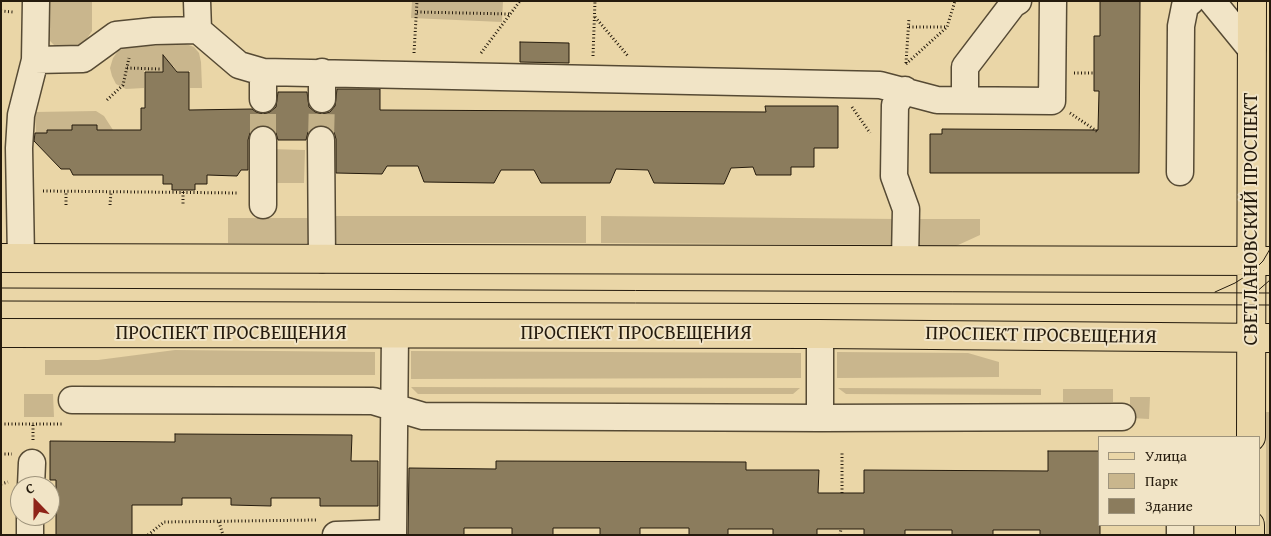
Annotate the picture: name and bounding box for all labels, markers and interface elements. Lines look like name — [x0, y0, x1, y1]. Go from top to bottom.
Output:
street label: СВЕТЛАНОВСКИЙ ПРОСПЕКТ — [1240, 93, 1264, 345]
street label: ПРОСПЕКТ ПРОСВЕЩЕНИЯ — [115, 322, 347, 346]
street label: ПРОСПЕКТ ПРОСВЕЩЕНИЯ — [520, 322, 752, 346]
street label: ПРОСПЕКТ ПРОСВЕЩЕНИЯ — [925, 322, 1157, 350]
legend — [1098, 436, 1261, 526]
text: Улица — [1145, 445, 1187, 466]
text: Парк — [1145, 470, 1178, 491]
north arrow — [10, 476, 60, 526]
text: С — [22, 477, 37, 499]
text: Здание — [1145, 495, 1193, 516]

